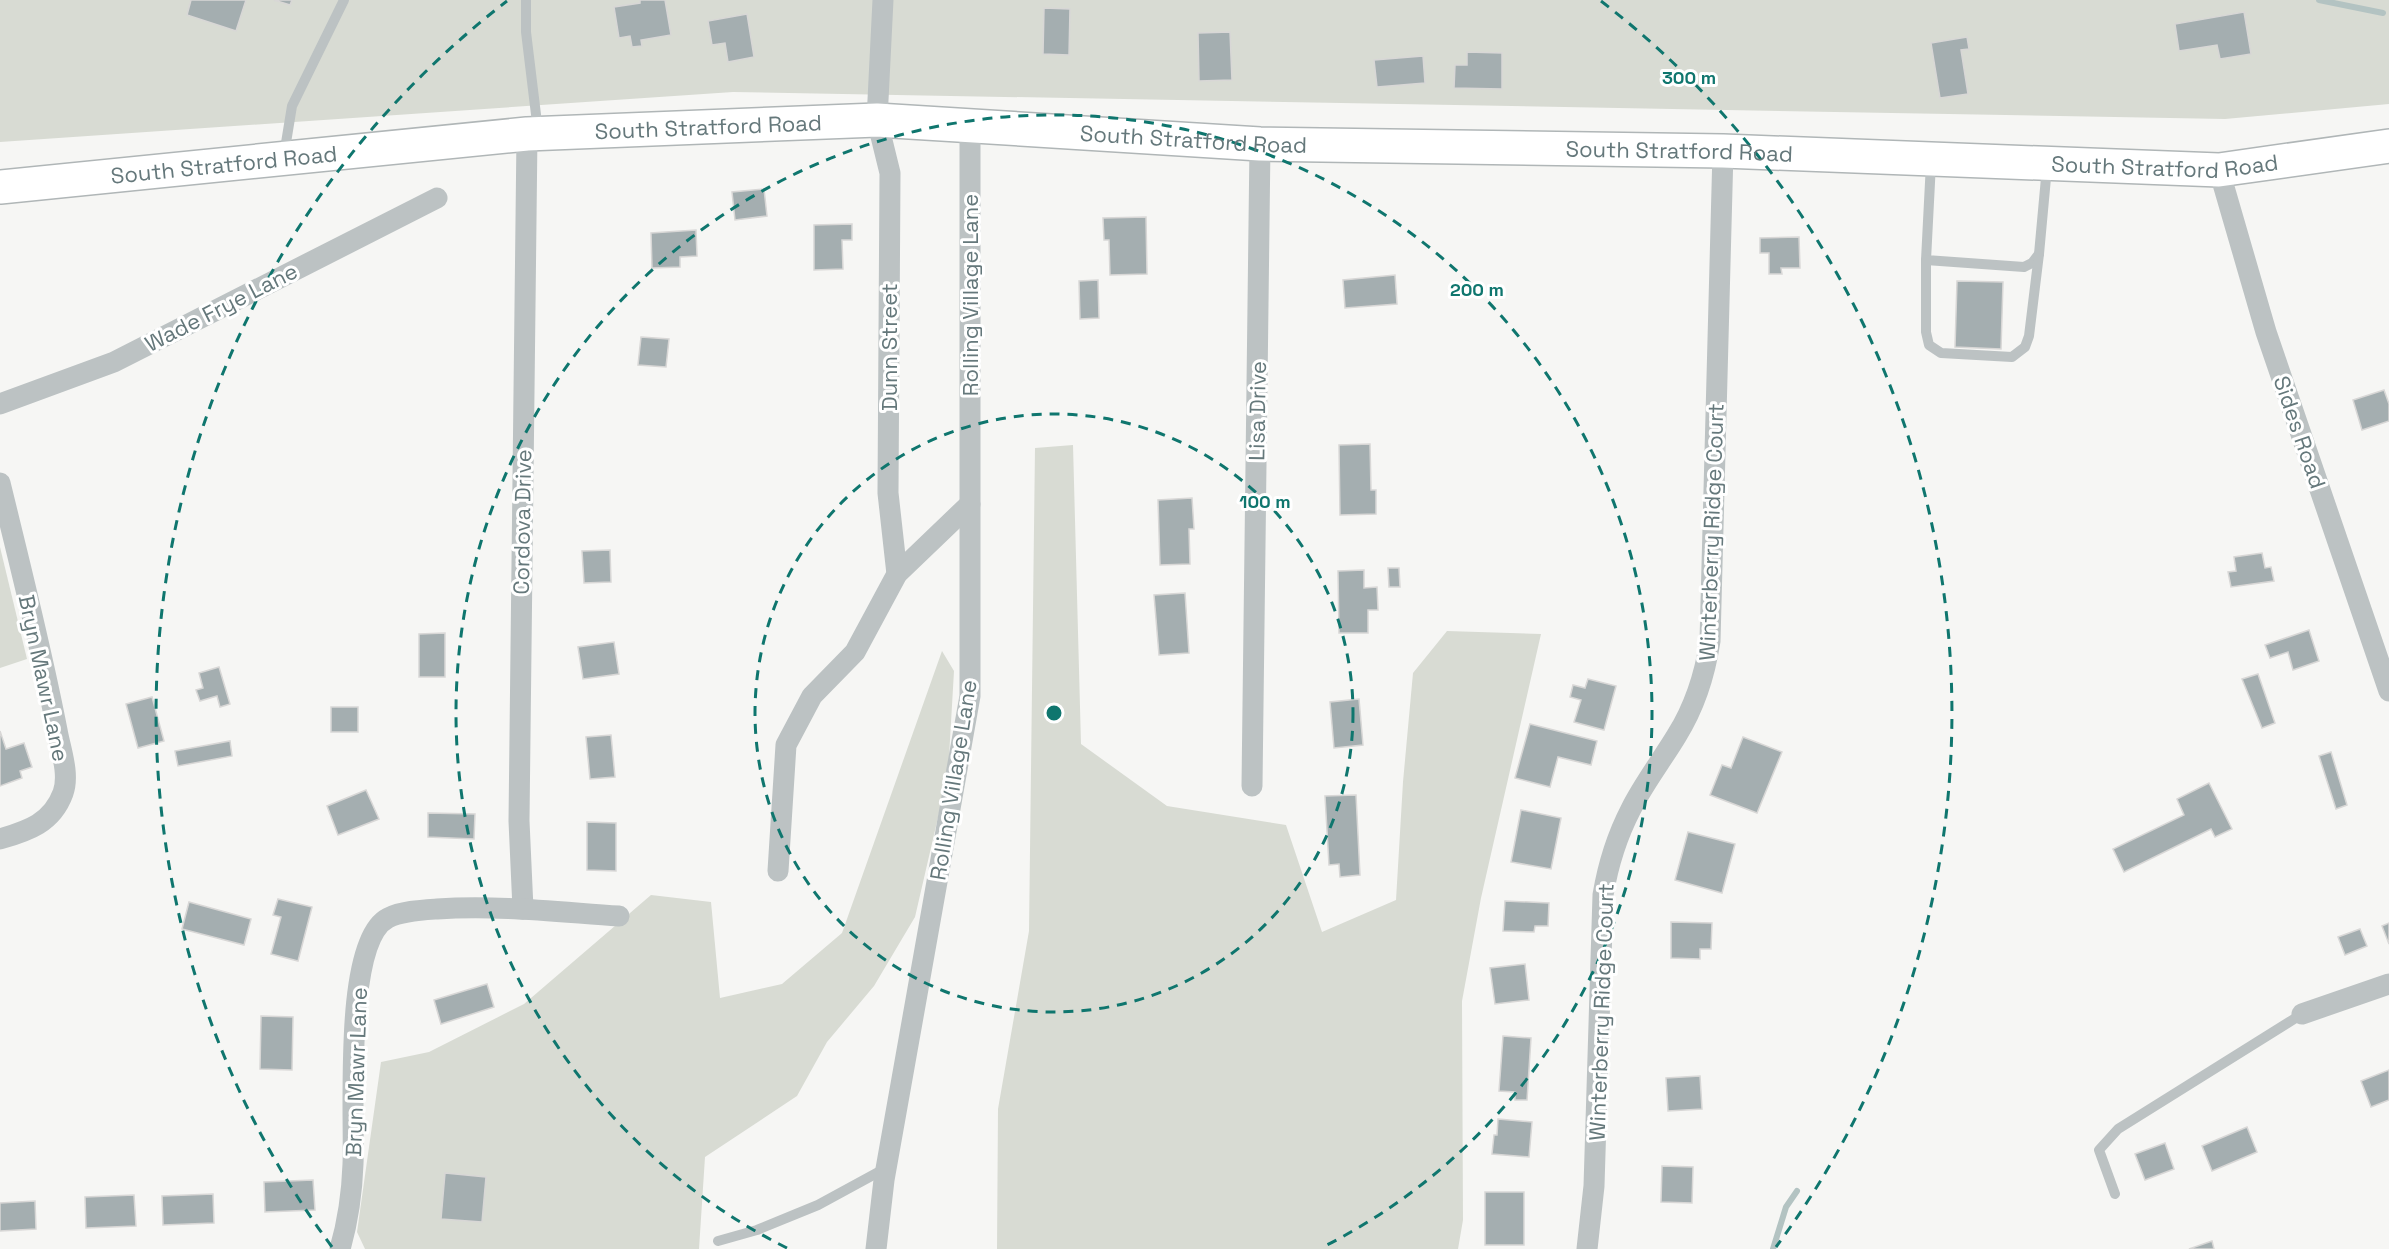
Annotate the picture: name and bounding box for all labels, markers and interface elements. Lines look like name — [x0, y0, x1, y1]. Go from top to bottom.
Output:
text: 300 m — [1662, 66, 1716, 89]
street label: South Stratford Road — [594, 108, 822, 145]
street label: South Stratford Road — [1079, 119, 1307, 159]
street label: South Stratford Road — [1565, 135, 1793, 168]
street label: South Stratford Road — [109, 139, 338, 190]
street label: South Stratford Road — [2051, 148, 2280, 184]
street label: Rolling Village Lane — [956, 194, 984, 396]
street label: Wade Frye Lane — [140, 256, 302, 358]
text: 200 m — [1450, 278, 1504, 301]
street label: Dunn Street — [875, 283, 903, 411]
street label: Lisa Drive — [1242, 361, 1272, 461]
street label: Sides Road — [2268, 372, 2332, 492]
street label: Winterberry Ridge Court — [1693, 403, 1729, 661]
street label: Cordova Drive — [507, 449, 537, 595]
text: 100 m — [1239, 490, 1291, 513]
street label: Bryn Mawr Lane — [13, 592, 75, 764]
street label: Rolling Village Lane — [923, 678, 983, 882]
centre of rings — [1044, 703, 1064, 723]
street label: Winterberry Ridge Court — [1583, 883, 1619, 1141]
street label: Bryn Mawr Lane — [339, 987, 373, 1157]

